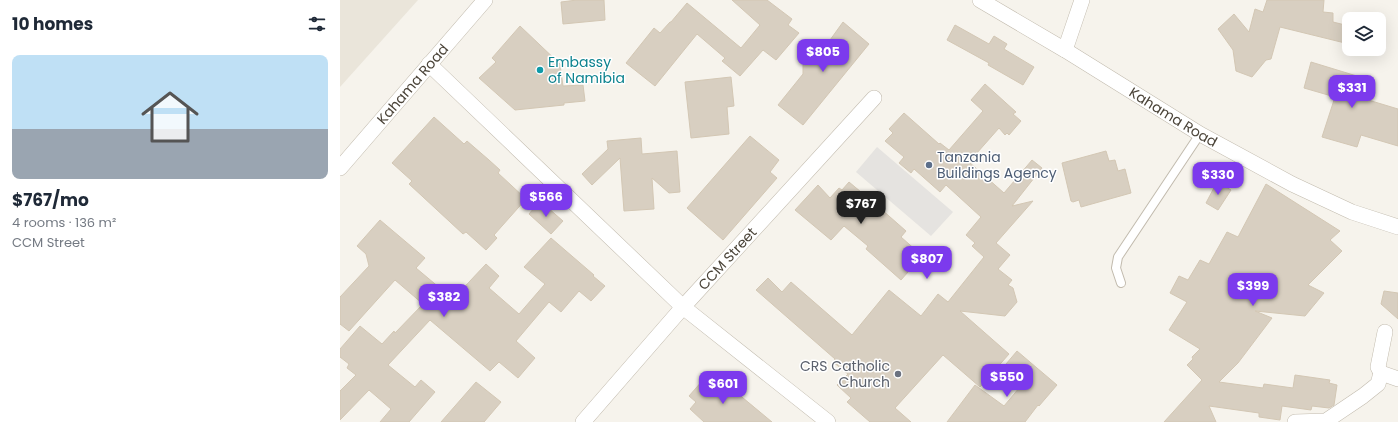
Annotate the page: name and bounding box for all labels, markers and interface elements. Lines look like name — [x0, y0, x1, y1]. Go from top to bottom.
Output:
text: 10 homes — [12, 12, 93, 36]
map controls — [1342, 12, 1386, 56]
button: layers — [1342, 12, 1386, 56]
icon: filters — [306, 13, 328, 35]
street label: Kahama Road — [372, 39, 453, 128]
pin: $805 — [799, 39, 847, 73]
text: $805 — [806, 42, 840, 61]
place label: Embassy of Namibia — [548, 52, 625, 88]
marker: Embassy of Namibia — [535, 65, 545, 75]
pin: $331 — [1328, 75, 1376, 109]
text: $331 — [1337, 78, 1367, 97]
icon: home — [134, 81, 206, 153]
street label: Kahama Road — [1125, 82, 1221, 152]
place label: Tanzania Buildings Agency — [937, 147, 1057, 183]
marker: Tanzania Buildings Agency — [924, 160, 934, 170]
pin: $330 — [1194, 162, 1242, 196]
text: $330 — [1202, 165, 1234, 184]
pin: $566 — [522, 184, 570, 218]
text: $566 — [529, 187, 563, 206]
text: $767/mo — [12, 188, 89, 212]
pin: $767 — [837, 191, 885, 225]
text: $767 — [846, 194, 876, 213]
text: 4 rooms · 136 m² — [12, 213, 116, 232]
street label: CCM Street — [693, 223, 761, 294]
text: CCM Street — [12, 233, 85, 252]
pin: $807 — [903, 246, 951, 280]
text: $807 — [911, 249, 943, 268]
pin: $399 — [1229, 273, 1277, 307]
text: $399 — [1237, 276, 1269, 295]
pin: $382 — [420, 284, 468, 318]
text: $382 — [428, 287, 460, 306]
place label: CRS Catholic Church — [800, 356, 890, 392]
pin: $550 — [983, 364, 1031, 398]
text: $550 — [990, 367, 1024, 386]
marker: CRS Catholic Church — [893, 369, 903, 379]
pin: $601 — [699, 371, 747, 405]
text: $601 — [708, 374, 738, 393]

